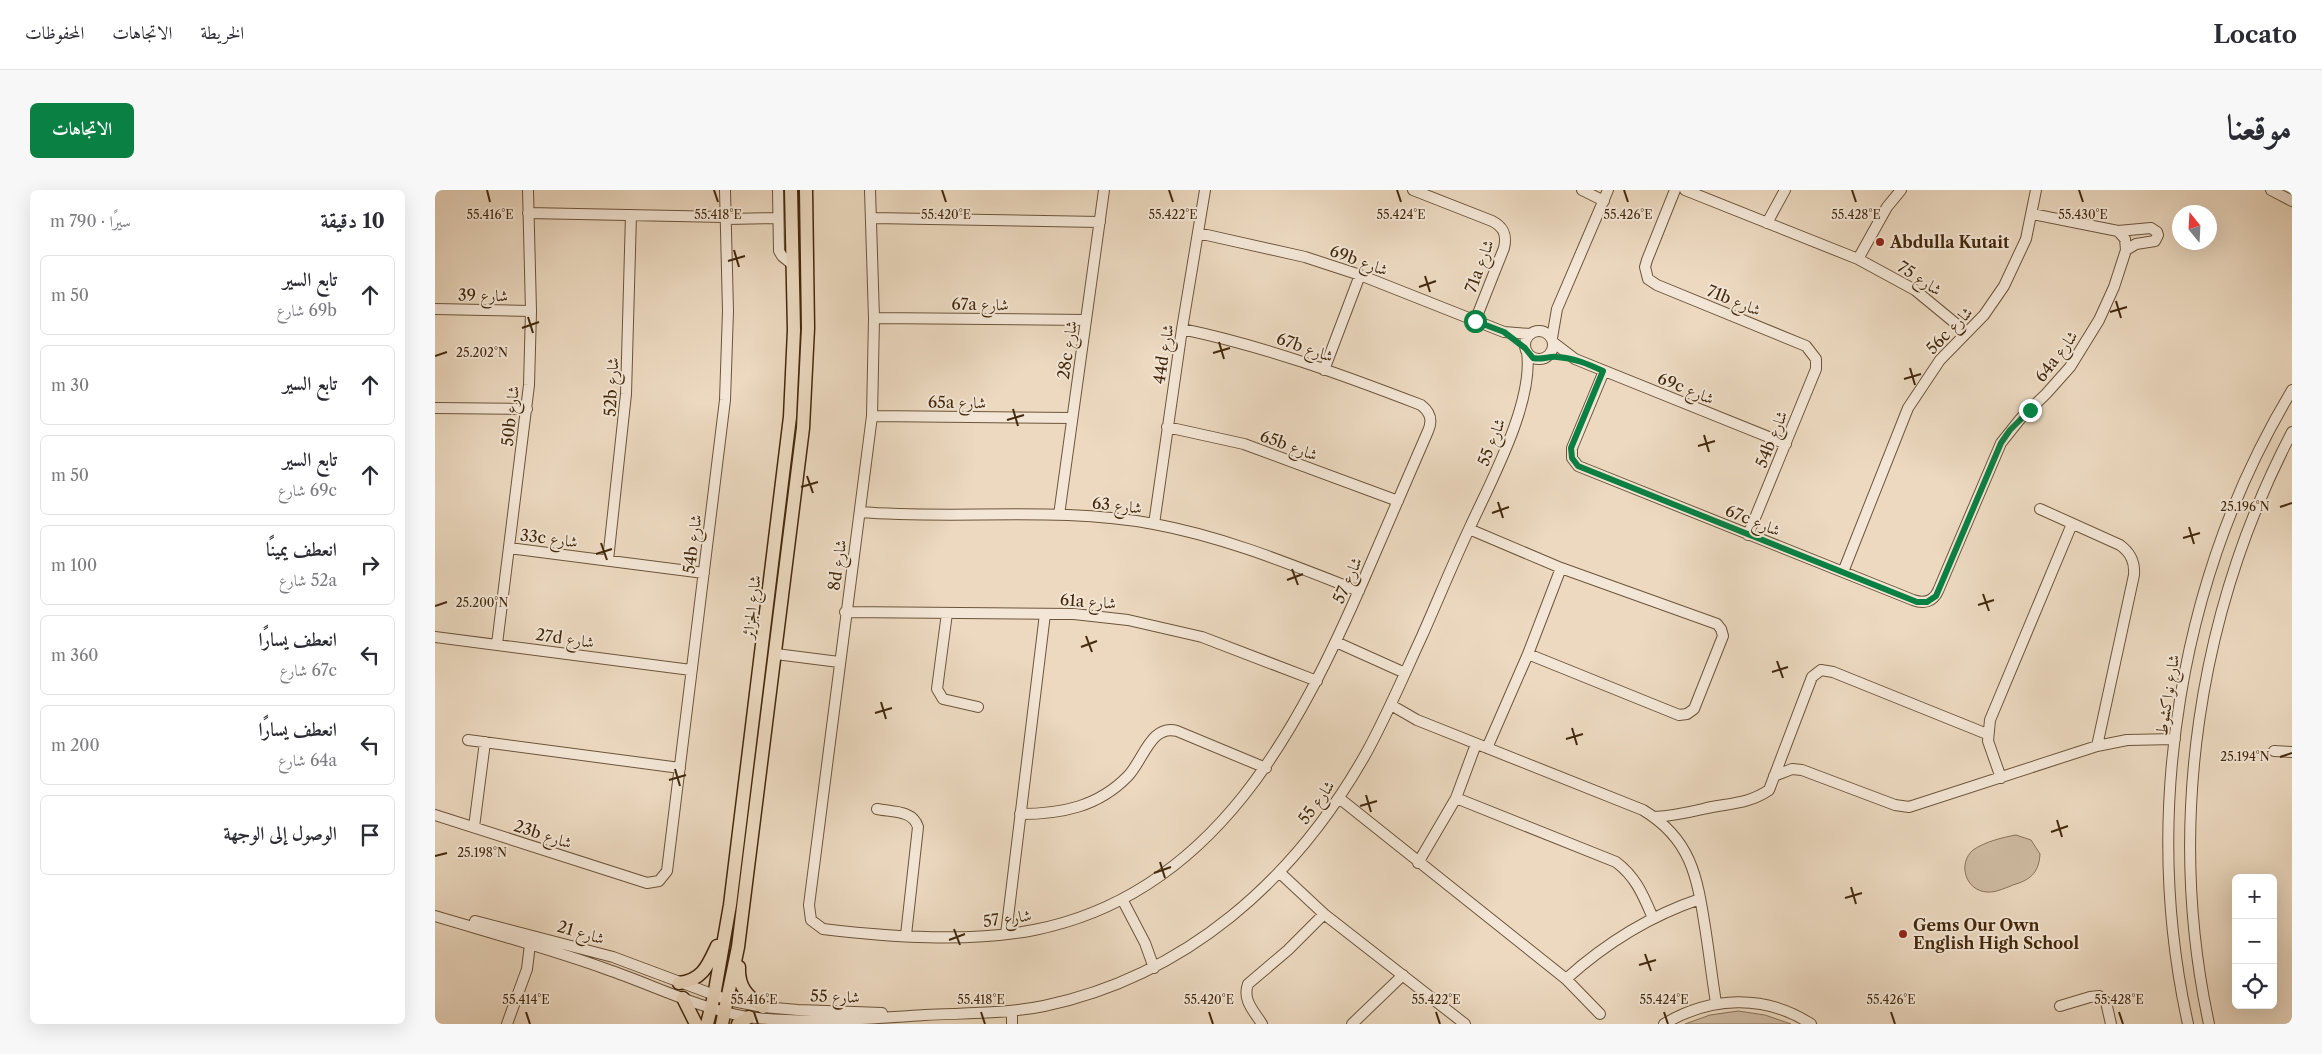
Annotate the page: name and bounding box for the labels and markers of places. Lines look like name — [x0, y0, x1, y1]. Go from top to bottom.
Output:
place label: Abdulla Kutait — [1889, 232, 2010, 252]
marker: Abdulla Kutait — [1874, 236, 1886, 248]
place label: Gems Our Own English High School — [1913, 915, 2079, 953]
marker: Gems Our Own English High School — [1897, 928, 1909, 940]

